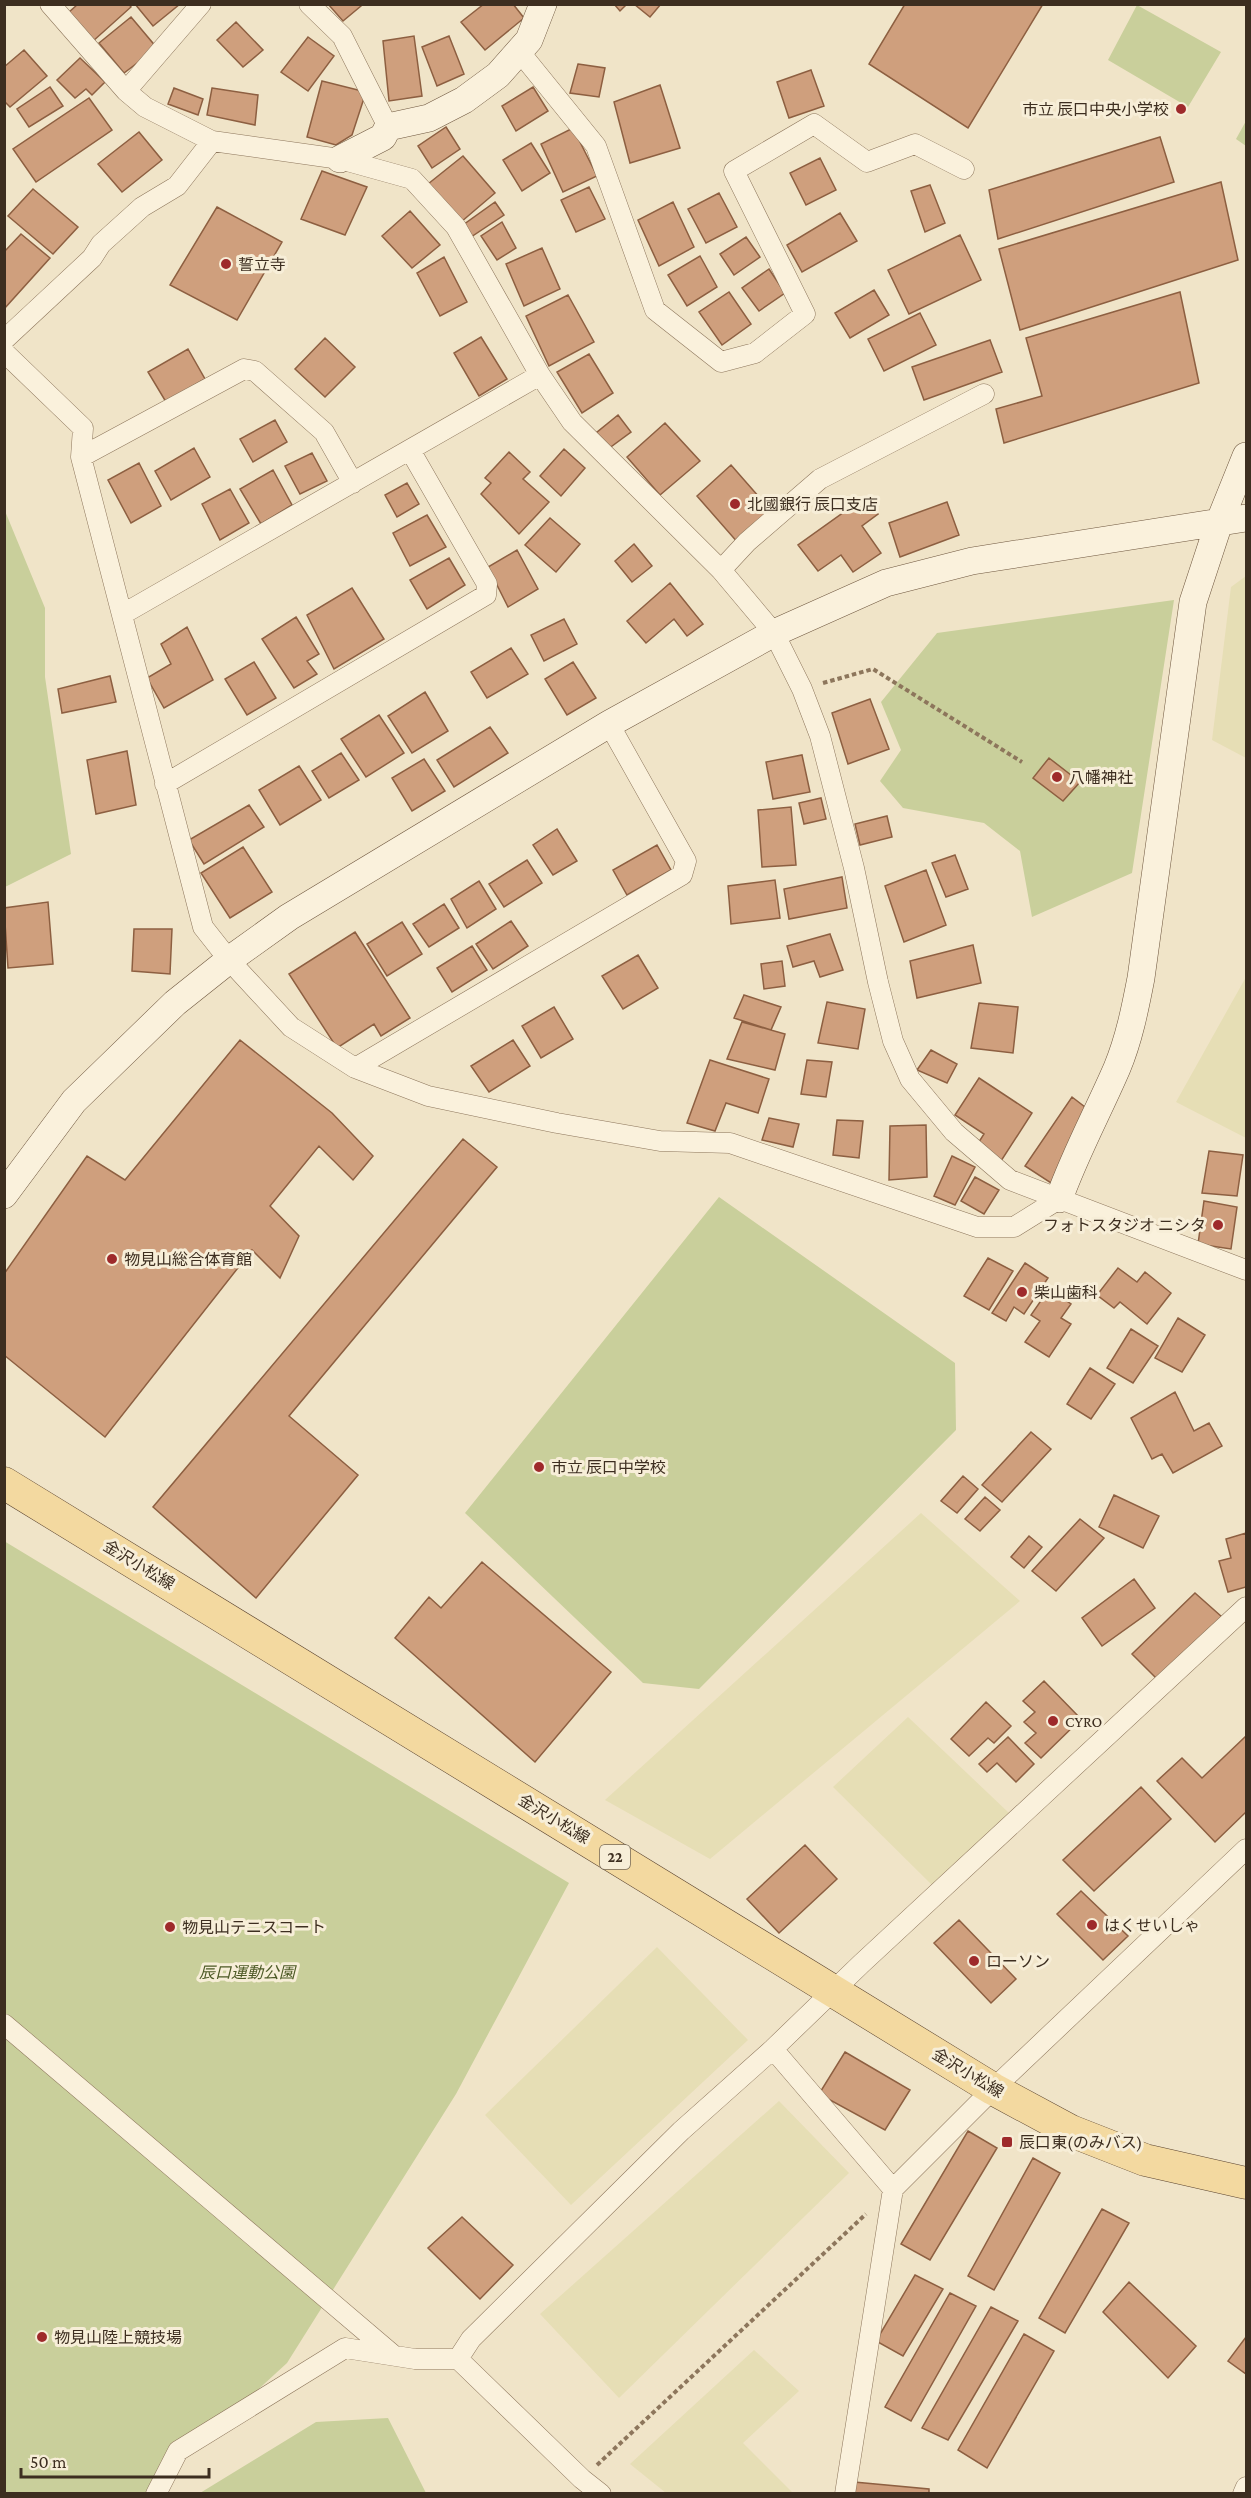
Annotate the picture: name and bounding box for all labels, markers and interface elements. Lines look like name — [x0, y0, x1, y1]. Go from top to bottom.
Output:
place label: 市立 辰口中央小学校 — [1022, 101, 1169, 118]
marker: 市立 辰口中央小学校 — [1174, 102, 1188, 116]
place label: 誓立寺 — [238, 256, 286, 273]
marker: 誓立寺 — [219, 257, 233, 271]
place label: 北國銀行 辰口支店 — [747, 496, 878, 513]
marker: 北國銀行 辰口支店 — [728, 497, 742, 511]
place label: 八幡神社 — [1069, 769, 1133, 786]
marker: 八幡神社 — [1050, 770, 1064, 784]
place label: フォトスタジオ ニシタ — [1043, 1217, 1206, 1234]
marker: フォトスタジオ ニシタ — [1211, 1218, 1225, 1232]
place label: 物見山総合体育館 — [124, 1251, 252, 1268]
marker: 物見山総合体育館 — [105, 1252, 119, 1266]
place label: 柴山歯科 — [1034, 1284, 1098, 1301]
marker: 柴山歯科 — [1015, 1285, 1029, 1299]
place label: 市立 辰口中学校 — [551, 1459, 666, 1476]
marker: 市立 辰口中学校 — [532, 1460, 546, 1474]
street label: 金沢小松線 — [100, 1537, 178, 1593]
place label: CYRO — [1065, 1713, 1102, 1730]
marker: CYRO — [1046, 1714, 1060, 1728]
street label: 金沢小松線 — [515, 1791, 593, 1847]
road number: 22 — [600, 1845, 630, 1869]
place label: はくせいしゃ — [1104, 1917, 1200, 1934]
marker: はくせいしゃ — [1085, 1918, 1099, 1932]
place label: 物見山テニスコート — [182, 1919, 326, 1936]
marker: 物見山テニスコート — [163, 1920, 177, 1934]
place label: ローソン — [986, 1953, 1050, 1970]
marker: ローソン — [967, 1954, 981, 1968]
park label: 辰口運動公園 — [199, 1964, 297, 1981]
street label: 金沢小松線 — [929, 2045, 1007, 2101]
place label: 辰口東(のみバス) — [1019, 2134, 1142, 2152]
marker: 辰口東(のみバス) — [1000, 2135, 1014, 2149]
place label: 物見山陸上競技場 — [54, 2329, 182, 2346]
marker: 物見山陸上競技場 — [35, 2330, 49, 2344]
scale bar — [21, 2441, 208, 2479]
text: 50 m — [30, 2452, 67, 2472]

